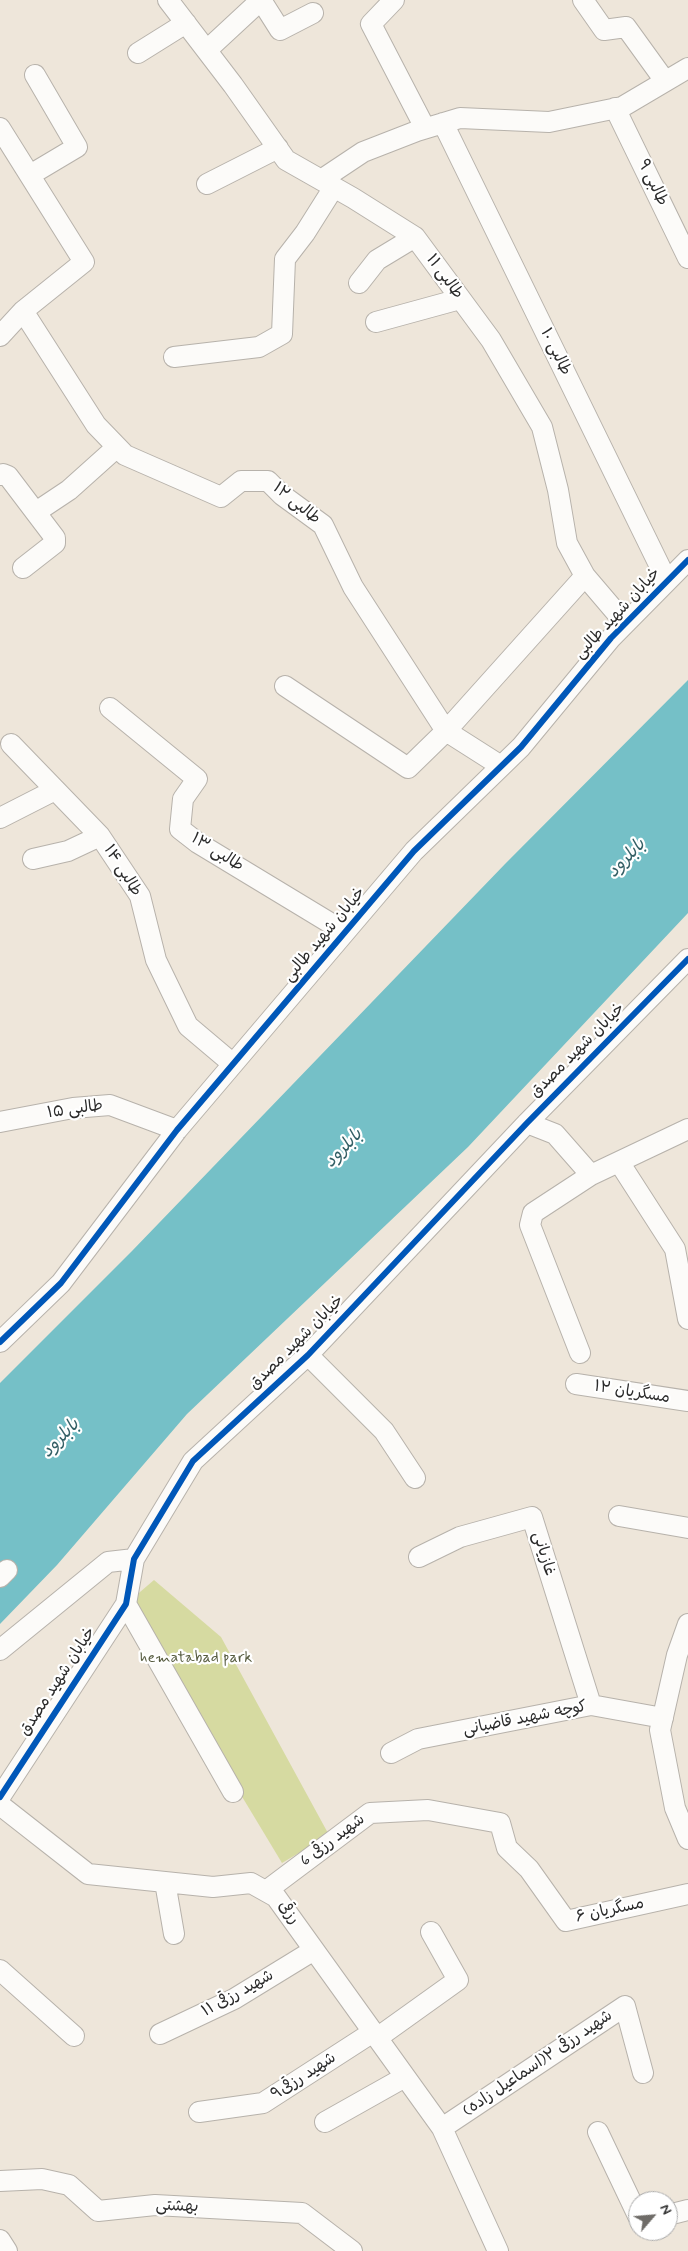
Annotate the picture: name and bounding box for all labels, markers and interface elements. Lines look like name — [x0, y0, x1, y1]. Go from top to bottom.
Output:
street label: طالبی ۹ — [633, 157, 671, 209]
street label: طالبی ۱۱ — [421, 251, 467, 303]
street label: طالبی ۱۰ — [535, 325, 575, 379]
street label: طالبی ۱۲ — [268, 479, 324, 529]
street label: خیابان شهید طالبی — [571, 564, 665, 664]
street label: طالبی ۱۳ — [187, 829, 247, 877]
water label: بابلرود — [603, 835, 651, 883]
street label: طالبی ۱۴ — [99, 842, 145, 900]
street label: خیابان شهید طالبی — [280, 884, 370, 986]
street label: خیابان شهید مصدق — [527, 1000, 629, 1102]
street label: طالبی ۱۵ — [46, 1097, 104, 1123]
water label: بابلرود — [320, 1125, 368, 1173]
street label: خیابان شهید مصدق — [246, 1292, 348, 1394]
street label: مسگریان ۱۲ — [593, 1378, 671, 1408]
water label: بابلرود — [37, 1415, 85, 1463]
street label: غازیانی — [527, 1530, 559, 1578]
street label: خیابان شهید مصدق — [16, 1624, 100, 1740]
park label: hematabad park — [140, 1649, 252, 1669]
street label: کوچه شهید قاضیانی — [462, 1698, 588, 1740]
street label: شهید رزقی 6 — [297, 1810, 369, 1872]
street label: مسگریان ۶ — [574, 1894, 646, 1928]
street label: رزقی — [273, 1897, 303, 1929]
street label: شهید رزقی ۱۱ — [199, 1966, 277, 2022]
street label: شهید رزقی ۲(اسماعیل زاده) — [459, 2007, 617, 2121]
street label: شهید رزقی۹ — [268, 2049, 340, 2105]
north arrow — [628, 2191, 678, 2241]
street label: بهشتی — [155, 2197, 199, 2217]
text: N — [655, 2201, 676, 2218]

